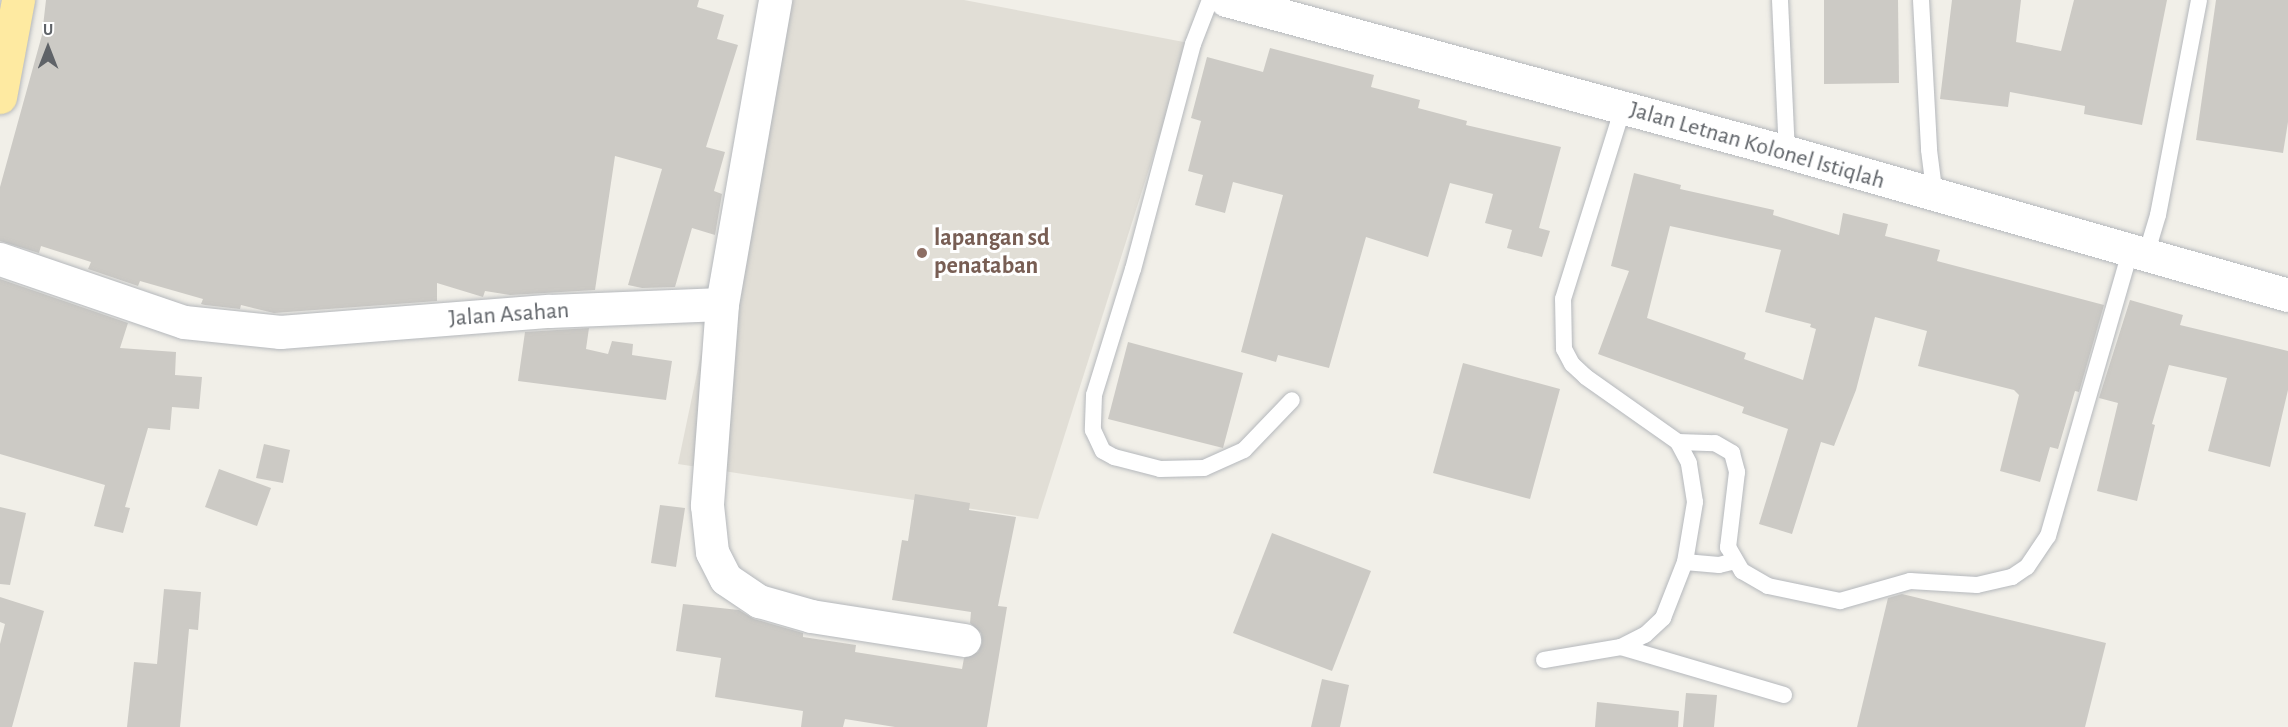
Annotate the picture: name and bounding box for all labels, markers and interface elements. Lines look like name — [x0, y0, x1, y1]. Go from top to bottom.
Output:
north arrow — [18, 18, 78, 78]
text: U — [43, 22, 53, 38]
street label: Jalan Letnan Kolonel Istiqlah — [1626, 96, 1888, 196]
place label: lapangan sd penataban — [934, 225, 1050, 281]
marker: lapangan sd penataban — [915, 246, 929, 260]
street label: Jalan Asahan — [448, 296, 570, 334]

